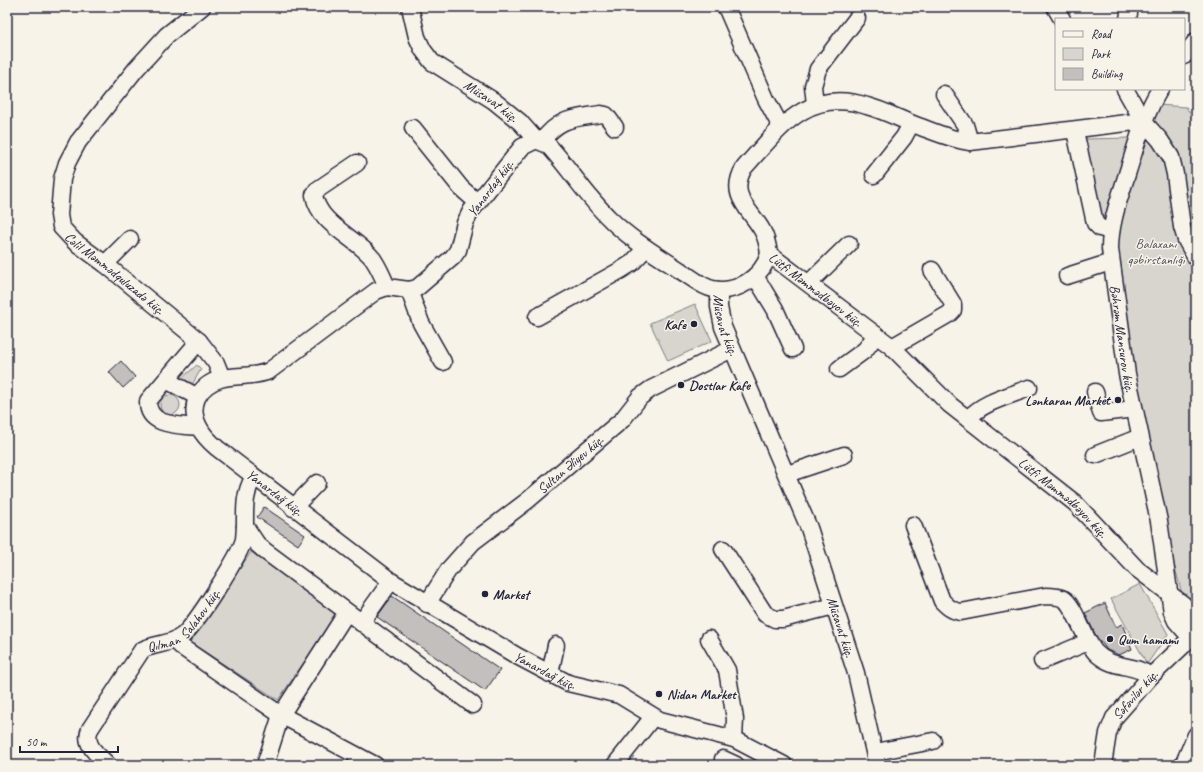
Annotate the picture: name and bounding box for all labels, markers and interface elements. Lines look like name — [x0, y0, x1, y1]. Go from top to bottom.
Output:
legend — [1055, 18, 1185, 90]
text: Road — [1091, 26, 1113, 42]
text: Park — [1091, 46, 1112, 62]
text: Building — [1091, 66, 1123, 82]
street label: Müsavat küç. — [461, 76, 522, 126]
street label: Yanardağ küç. — [464, 156, 517, 220]
street label: Cəlil Məmmədquluzadə küç. — [61, 229, 168, 319]
park label: Balaxanı qəbirstanlığı — [1127, 235, 1186, 268]
street label: Lütfi Məmmədbəyov küç. — [765, 249, 866, 331]
street label: Bəhrəm Mansurov küç. — [1106, 284, 1139, 394]
street label: Müsavat küç. — [710, 295, 742, 358]
place label: Kafe — [664, 316, 687, 333]
marker: Kafe — [689, 319, 699, 329]
place label: Dostlar Kafe — [689, 377, 751, 394]
marker: Dostlar Kafe — [676, 380, 686, 390]
place label: Lənkaran Market — [1025, 392, 1111, 409]
marker: Lənkaran Market — [1113, 395, 1123, 405]
street label: Sultan Əliyev küç. — [534, 431, 607, 498]
street label: Lütfi Məmmədbəyov küç. — [1015, 454, 1111, 542]
street label: Yanardağ küç. — [243, 466, 307, 520]
street label: Qılman Salahov küç. — [145, 585, 224, 656]
place label: Market — [493, 586, 531, 603]
marker: Market — [480, 589, 490, 599]
street label: Müsavat küç. — [823, 595, 858, 660]
place label: Qum hamamı — [1118, 631, 1179, 648]
marker: Qum hamamı — [1105, 634, 1115, 644]
street label: Yanardağ küç. — [511, 648, 577, 693]
street label: Səfəvilər küç. — [1109, 666, 1162, 723]
place label: Nidan Market — [667, 686, 738, 703]
marker: Nidan Market — [654, 689, 664, 699]
scale bar — [20, 728, 118, 754]
text: 50 m — [26, 734, 48, 750]

